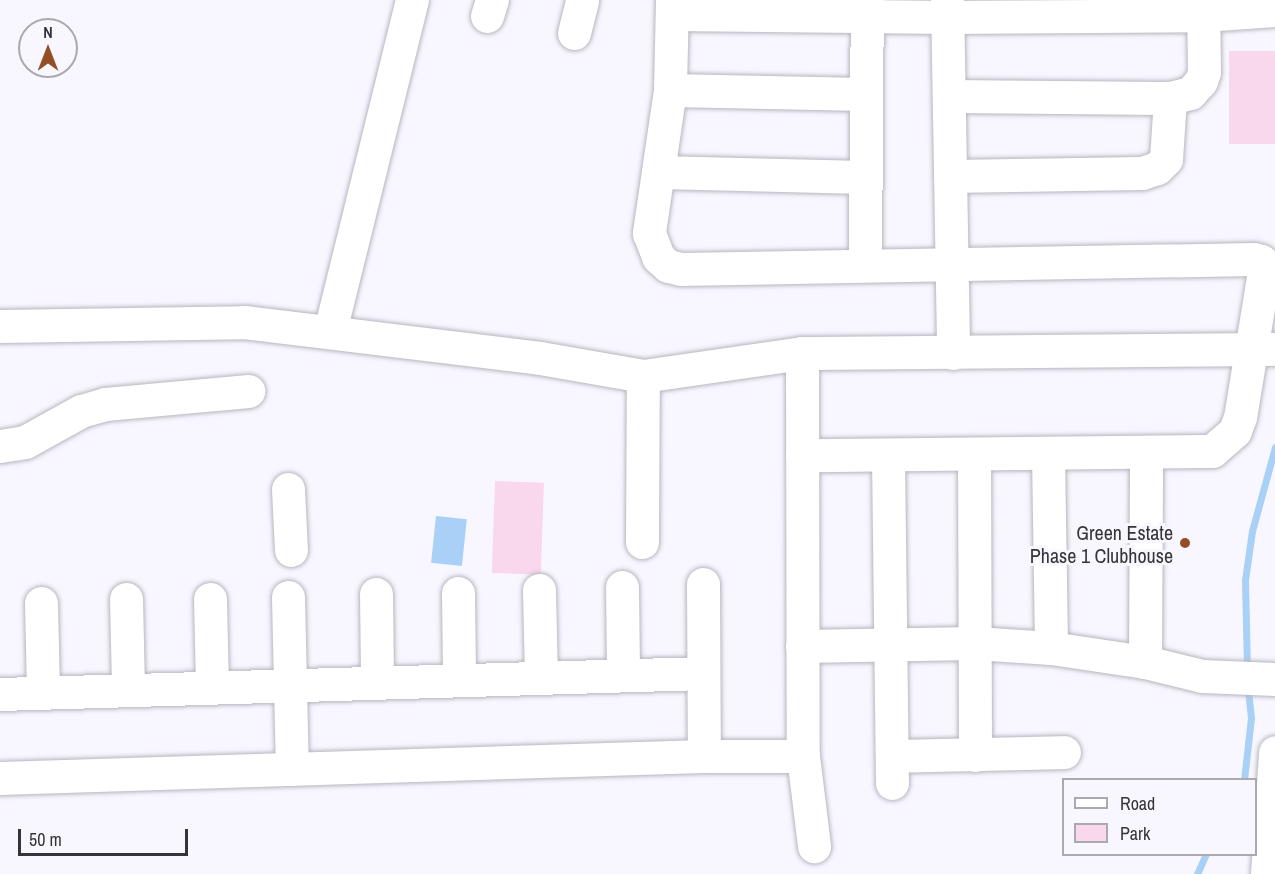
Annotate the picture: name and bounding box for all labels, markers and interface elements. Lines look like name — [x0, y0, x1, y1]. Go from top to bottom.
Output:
north arrow — [18, 18, 78, 78]
text: N — [43, 21, 53, 43]
place label: Green Estate Phase 1 Clubhouse — [1030, 520, 1173, 567]
marker: Green Estate Phase 1 Clubhouse — [1178, 536, 1192, 550]
legend — [1062, 778, 1257, 856]
text: Road — [1120, 791, 1155, 816]
scale bar — [21, 817, 190, 855]
text: Park — [1120, 821, 1150, 846]
text: 50 m — [29, 827, 62, 852]

